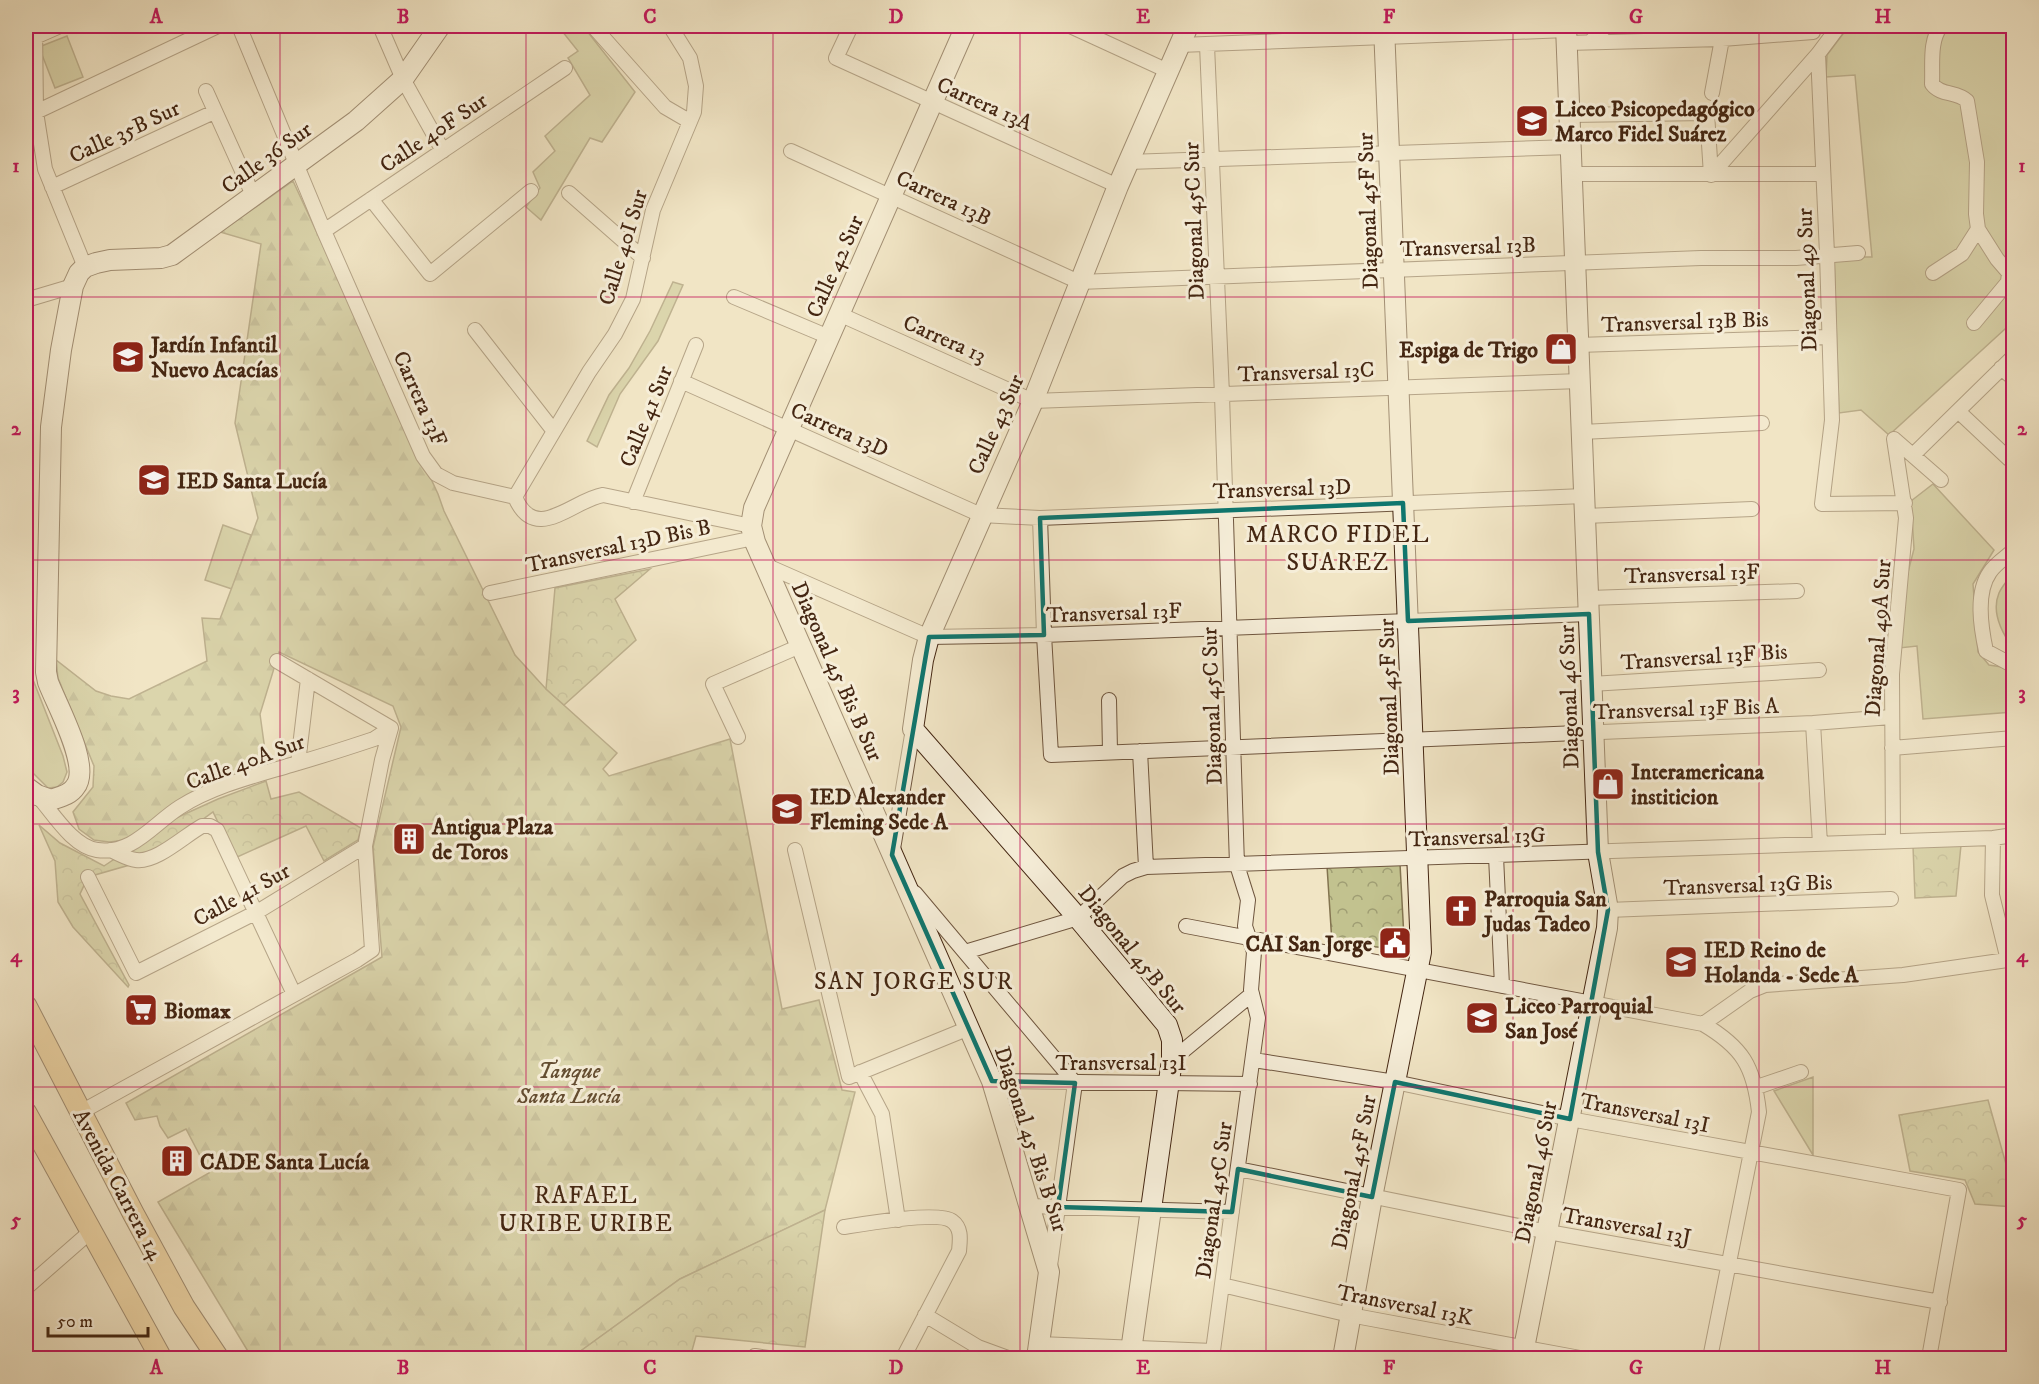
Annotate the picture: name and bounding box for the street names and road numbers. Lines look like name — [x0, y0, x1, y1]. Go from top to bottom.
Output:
street label: Carrera 13A — [932, 71, 1037, 138]
street label: Calle 40F Sur — [375, 87, 493, 179]
street label: Calle 35B Sur — [65, 95, 185, 170]
street label: Calle 36 Sur — [216, 116, 318, 200]
street label: Diagonal 45F Sur — [1352, 131, 1385, 290]
street label: Diagonal 45C Sur — [1178, 141, 1211, 300]
street label: Carrera 13B — [891, 165, 995, 232]
street label: Calle 40I Sur — [593, 186, 654, 309]
street label: Diagonal 49 Sur — [1791, 207, 1823, 352]
street label: Calle 42 Sur — [801, 210, 870, 322]
street label: Transversal 13B — [1400, 232, 1536, 263]
street label: Transversal 13B Bis — [1601, 306, 1769, 339]
street label: Carrera 13 — [899, 309, 990, 370]
street label: Carrera 13F — [387, 347, 453, 451]
street label: Transversal 13C — [1237, 357, 1375, 388]
street label: Calle 41 Sur — [614, 361, 679, 471]
street label: Calle 43 Sur — [962, 370, 1031, 479]
street label: Carrera 13D — [786, 397, 893, 464]
street label: Transversal 13D — [1212, 474, 1352, 505]
street label: Transversal 13D Bis B — [523, 514, 713, 579]
street label: Diagonal 49A Sur — [1860, 558, 1898, 718]
street label: Transversal 13F — [1624, 559, 1761, 590]
street label: Diagonal 45 Bis B Sur — [785, 578, 889, 766]
street label: Transversal 13F — [1046, 598, 1183, 629]
street label: Diagonal 45F Sur — [1373, 617, 1406, 776]
street label: Diagonal 46 Sur — [1553, 624, 1586, 769]
street label: Diagonal 45C Sur — [1196, 626, 1229, 785]
street label: Transversal 13F Bis — [1620, 638, 1788, 677]
street label: Transversal 13F Bis A — [1593, 693, 1780, 726]
street label: Calle 40A Sur — [182, 728, 309, 796]
street label: Transversal 13G — [1408, 822, 1546, 853]
street label: Calle 41 Sur — [188, 857, 296, 933]
street label: Transversal 13G Bis — [1663, 869, 1833, 902]
street label: Diagonal 45B Sur — [1072, 880, 1192, 1020]
street label: Diagonal 45 Bis B Sur — [988, 1043, 1074, 1237]
street label: Transversal 13I — [1055, 1050, 1187, 1077]
street label: Transversal 13I — [1578, 1088, 1712, 1139]
street label: Diagonal 45F Sur — [1326, 1092, 1383, 1252]
street label: Diagonal 46 Sur — [1509, 1098, 1564, 1246]
street label: Avenida Carrera 14 — [67, 1105, 169, 1266]
street label: Diagonal 45C Sur — [1190, 1119, 1239, 1280]
street label: Transversal 13J — [1560, 1202, 1694, 1251]
street label: Transversal 13K — [1335, 1279, 1475, 1332]

